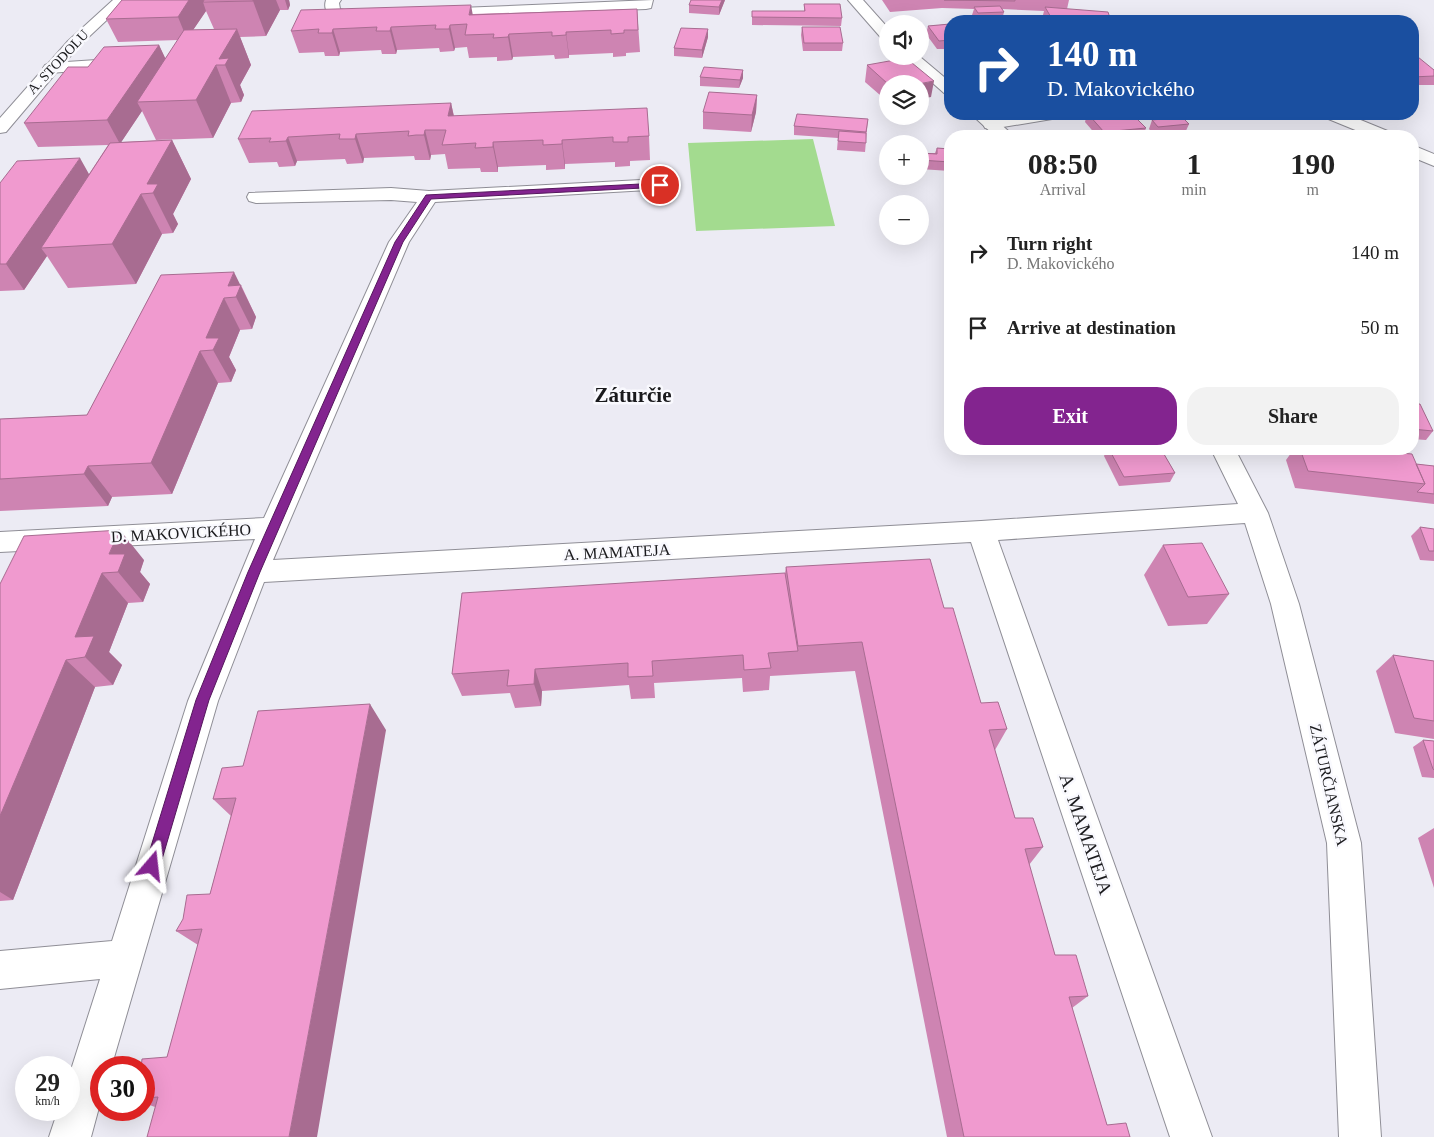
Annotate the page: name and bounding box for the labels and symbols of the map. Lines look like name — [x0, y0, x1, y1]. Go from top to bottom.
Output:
street label: A. STODOLU — [24, 27, 92, 97]
pin — [639, 164, 681, 206]
district label: Záturčie — [595, 383, 671, 407]
street label: D. MAKOVICKÉHO — [110, 520, 252, 545]
street label: A. MAMATEJA — [563, 541, 671, 563]
street label: ZÁTURČIANSKA — [1307, 722, 1352, 848]
street label: A. MAMATEJA — [1055, 771, 1117, 898]
position arrow — [125, 839, 177, 891]
speed limit sign: 30 — [90, 1056, 155, 1121]

